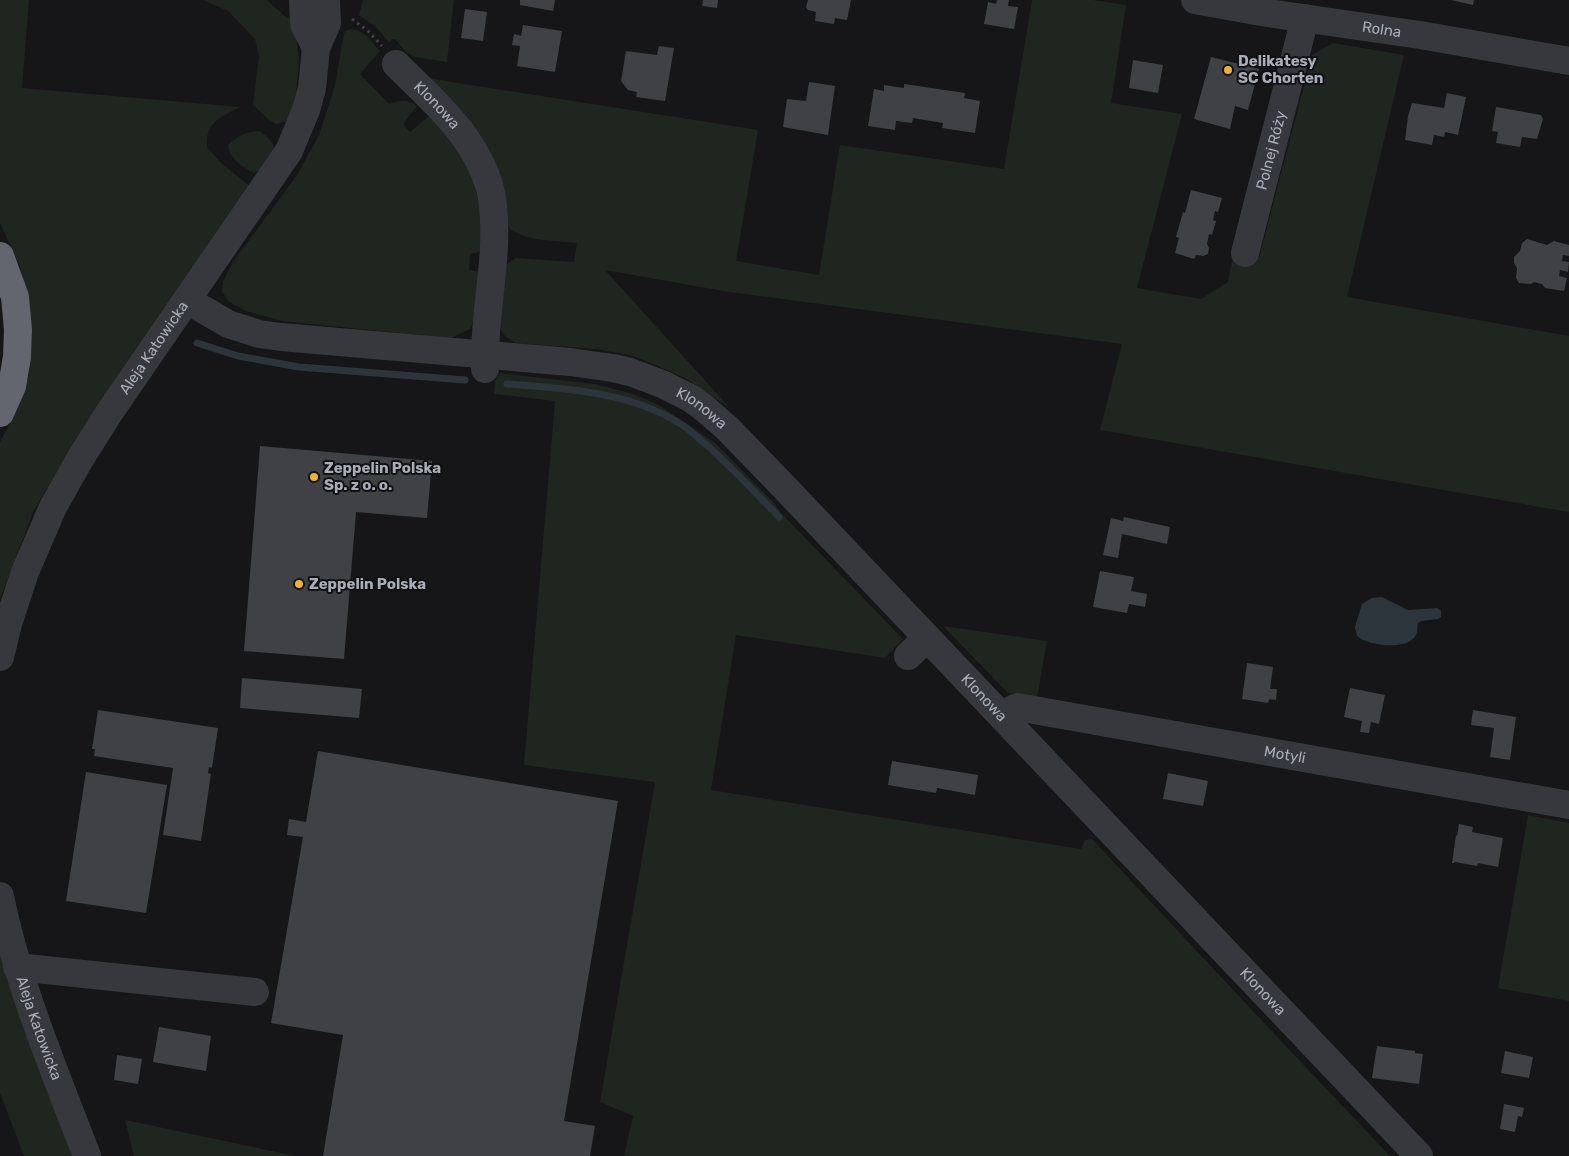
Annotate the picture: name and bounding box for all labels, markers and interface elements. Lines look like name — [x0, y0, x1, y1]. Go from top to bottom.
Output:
street label: Rolna — [1361, 18, 1402, 41]
place label: Delikatesy SC Chorten — [1238, 52, 1324, 87]
marker: Delikatesy SC Chorten — [1222, 64, 1234, 76]
street label: Klonowa — [410, 77, 464, 133]
street label: Polnej Róży — [1252, 109, 1290, 192]
street label: Aleja Katowicka — [115, 298, 192, 398]
street label: Klonowa — [673, 384, 731, 433]
place label: Zeppelin Polska Sp. z o. o. — [324, 459, 441, 494]
marker: Zeppelin Polska Sp. z o. o. — [308, 471, 320, 483]
place label: Zeppelin Polska — [309, 575, 426, 593]
marker: Zeppelin Polska — [293, 578, 305, 590]
street label: Klonowa — [957, 670, 1011, 725]
street label: Motyli — [1263, 742, 1307, 767]
street label: Klonowa — [1236, 964, 1290, 1019]
street label: Aleja Katowicka — [12, 974, 66, 1083]

